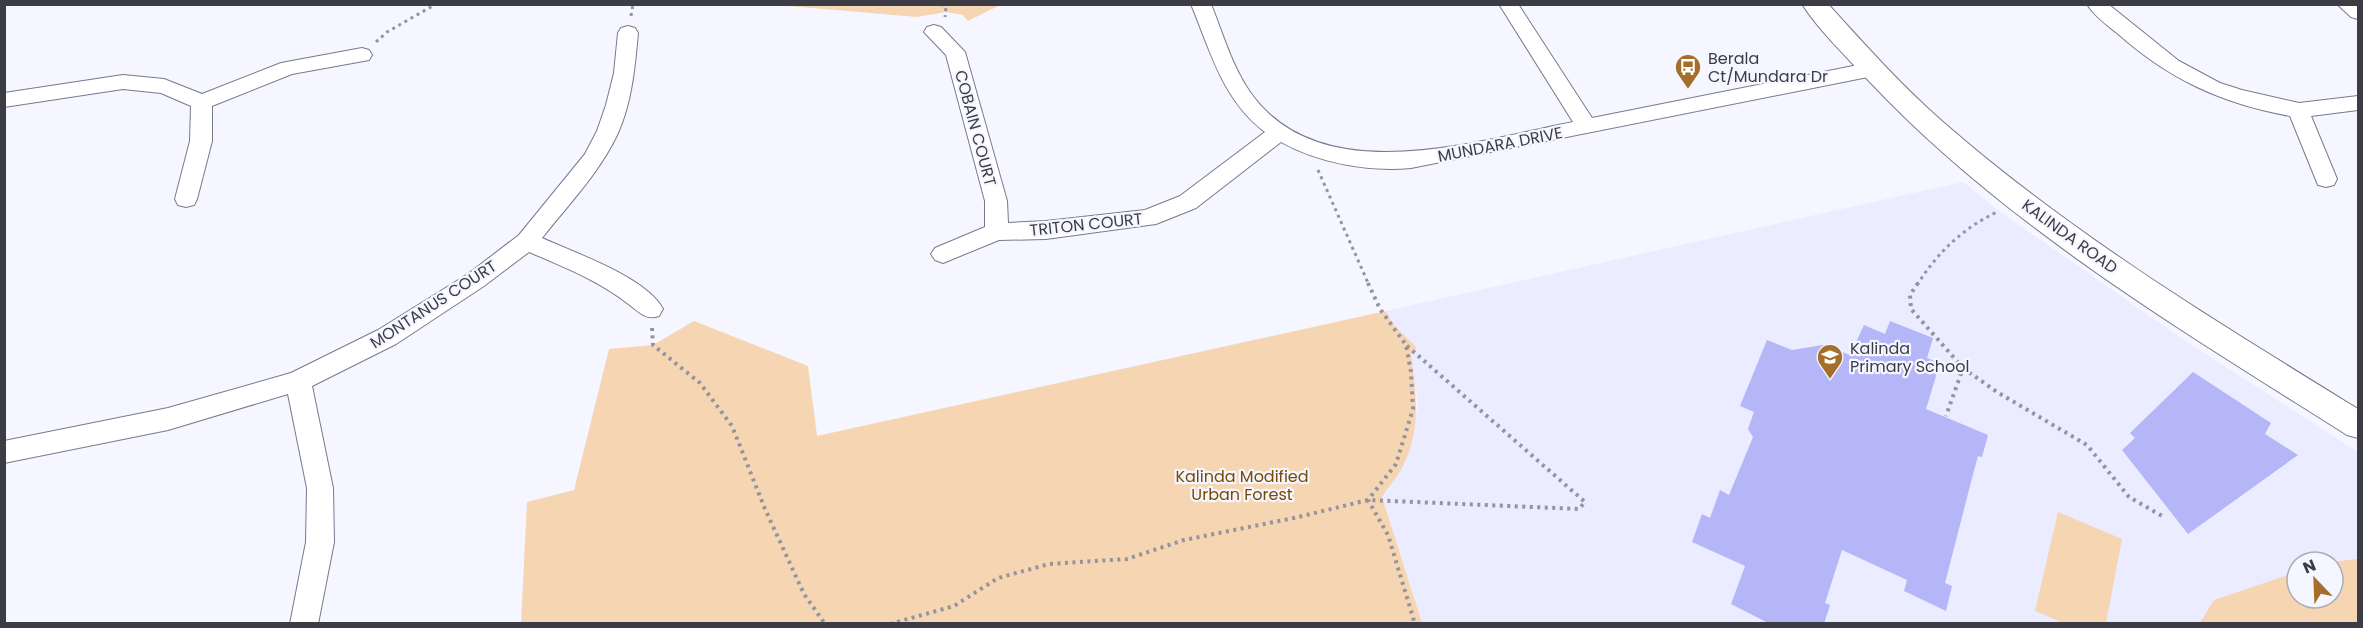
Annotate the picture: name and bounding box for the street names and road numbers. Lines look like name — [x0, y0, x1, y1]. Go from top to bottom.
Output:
street label: COBAIN COURT — [949, 68, 1002, 189]
street label: MUNDARA DRIVE — [1436, 121, 1564, 168]
street label: KALINDA ROAD — [2017, 194, 2122, 279]
street label: TRITON COURT — [1029, 207, 1144, 242]
street label: MONTANUS COURT — [365, 255, 501, 354]

